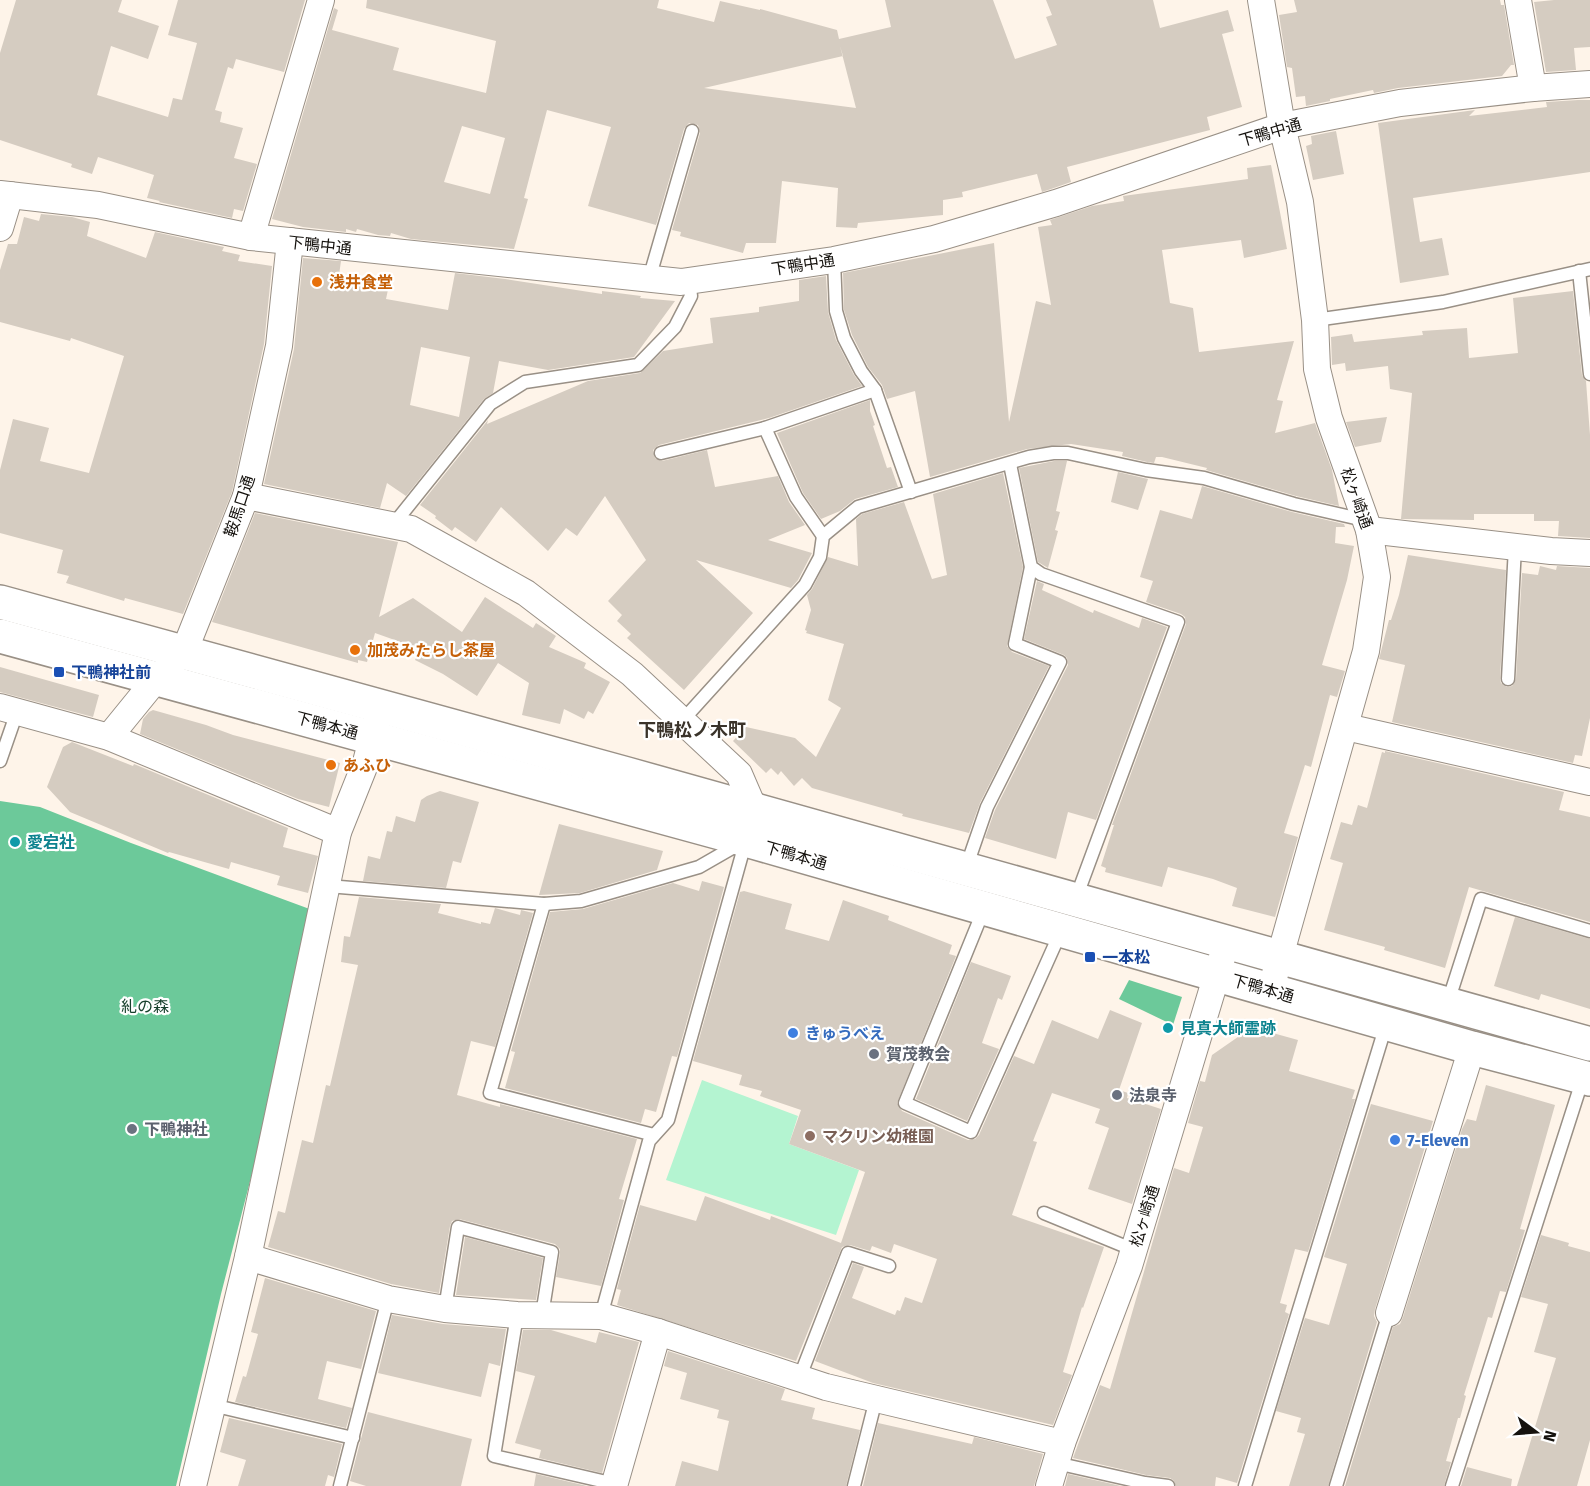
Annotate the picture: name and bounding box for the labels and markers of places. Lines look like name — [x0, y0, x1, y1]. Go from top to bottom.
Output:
place label: 浅井食堂 — [329, 273, 393, 292]
marker: 浅井食堂 — [310, 275, 324, 289]
place label: 加茂みたらし茶屋 — [367, 641, 495, 660]
marker: 加茂みたらし茶屋 — [348, 643, 362, 657]
place label: 下鴨神社前 — [71, 663, 151, 682]
marker: 下鴨神社前 — [52, 665, 66, 679]
place label: あふひ — [343, 756, 391, 775]
marker: あふひ — [324, 758, 338, 772]
place label: 愛宕社 — [27, 833, 75, 852]
marker: 愛宕社 — [8, 835, 22, 849]
place label: 一本松 — [1102, 948, 1150, 967]
marker: 一本松 — [1083, 950, 1097, 964]
place label: 見真大師霊跡 — [1180, 1019, 1276, 1038]
marker: 見真大師霊跡 — [1161, 1021, 1175, 1035]
place label: きゅうべえ — [805, 1024, 885, 1043]
marker: きゅうべえ — [786, 1026, 800, 1040]
place label: 賀茂教会 — [886, 1045, 950, 1064]
marker: 賀茂教会 — [867, 1047, 881, 1061]
place label: 法泉寺 — [1129, 1086, 1177, 1105]
marker: 法泉寺 — [1110, 1088, 1124, 1102]
place label: 下鴨神社 — [144, 1120, 208, 1139]
marker: 下鴨神社 — [125, 1122, 139, 1136]
place label: マクリン幼稚園 — [822, 1127, 934, 1146]
marker: マクリン幼稚園 — [803, 1129, 817, 1143]
place label: 7-Eleven — [1407, 1131, 1469, 1150]
marker: 7-Eleven — [1388, 1133, 1402, 1147]

